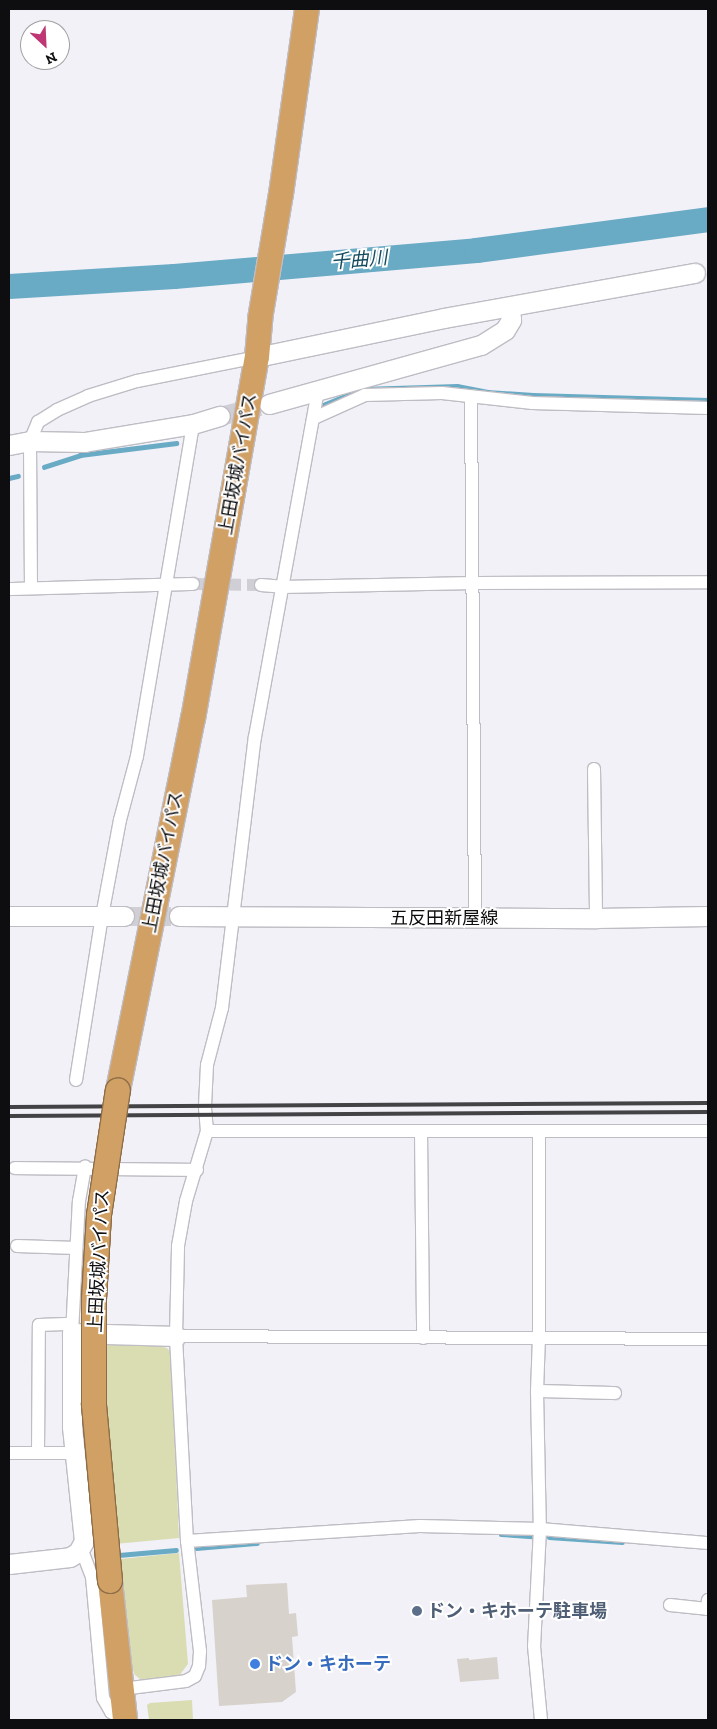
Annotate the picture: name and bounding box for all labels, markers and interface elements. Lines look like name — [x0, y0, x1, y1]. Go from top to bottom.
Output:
north arrow — [20, 20, 70, 70]
text: N — [43, 48, 60, 68]
water label: 千曲川 — [330, 246, 388, 274]
street label: 上田坂城バイパス — [215, 391, 261, 537]
street label: 上田坂城バイパス — [139, 789, 187, 935]
street label: 五反田新屋線 — [390, 907, 498, 929]
street label: 上田坂城バイパス — [84, 1189, 114, 1333]
place label: ドン・キホーテ駐車場 — [427, 1600, 607, 1622]
marker: ドン・キホーテ駐車場 — [411, 1605, 423, 1617]
place label: ドン・キホーテ — [265, 1653, 391, 1675]
marker: ドン・キホーテ — [249, 1658, 261, 1670]

